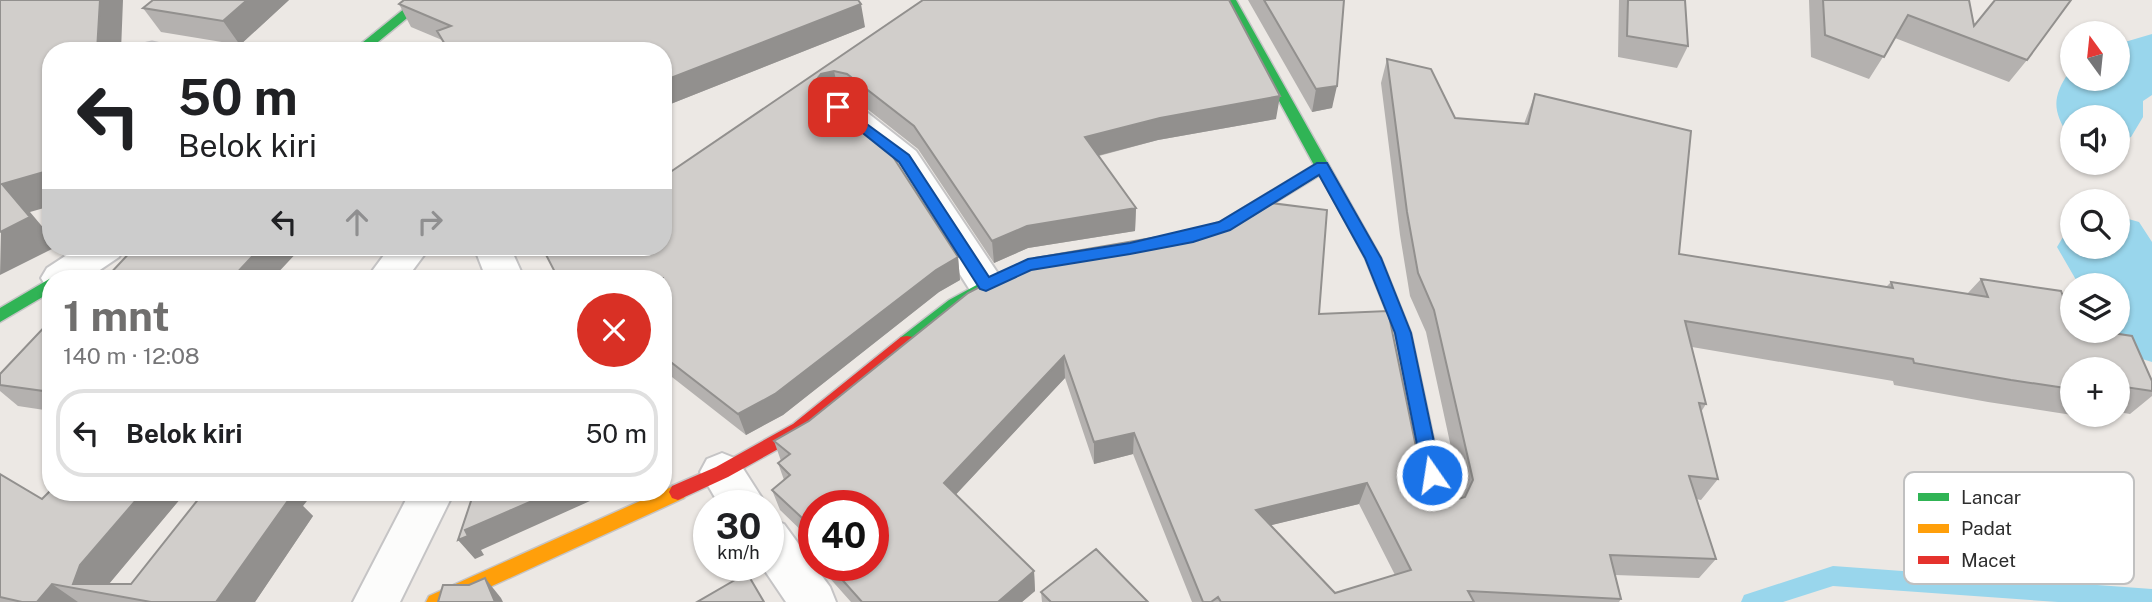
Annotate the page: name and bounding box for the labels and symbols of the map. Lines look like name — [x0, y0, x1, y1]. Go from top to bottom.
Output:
north arrow — [2060, 21, 2130, 91]
pin — [808, 77, 868, 137]
position arrow — [1395, 438, 1469, 512]
legend — [1904, 472, 2134, 584]
text: Lancar — [1961, 486, 2021, 508]
speed limit sign: 40 — [798, 490, 889, 581]
text: Padat — [1961, 517, 2012, 539]
text: Macet — [1961, 549, 2016, 571]

